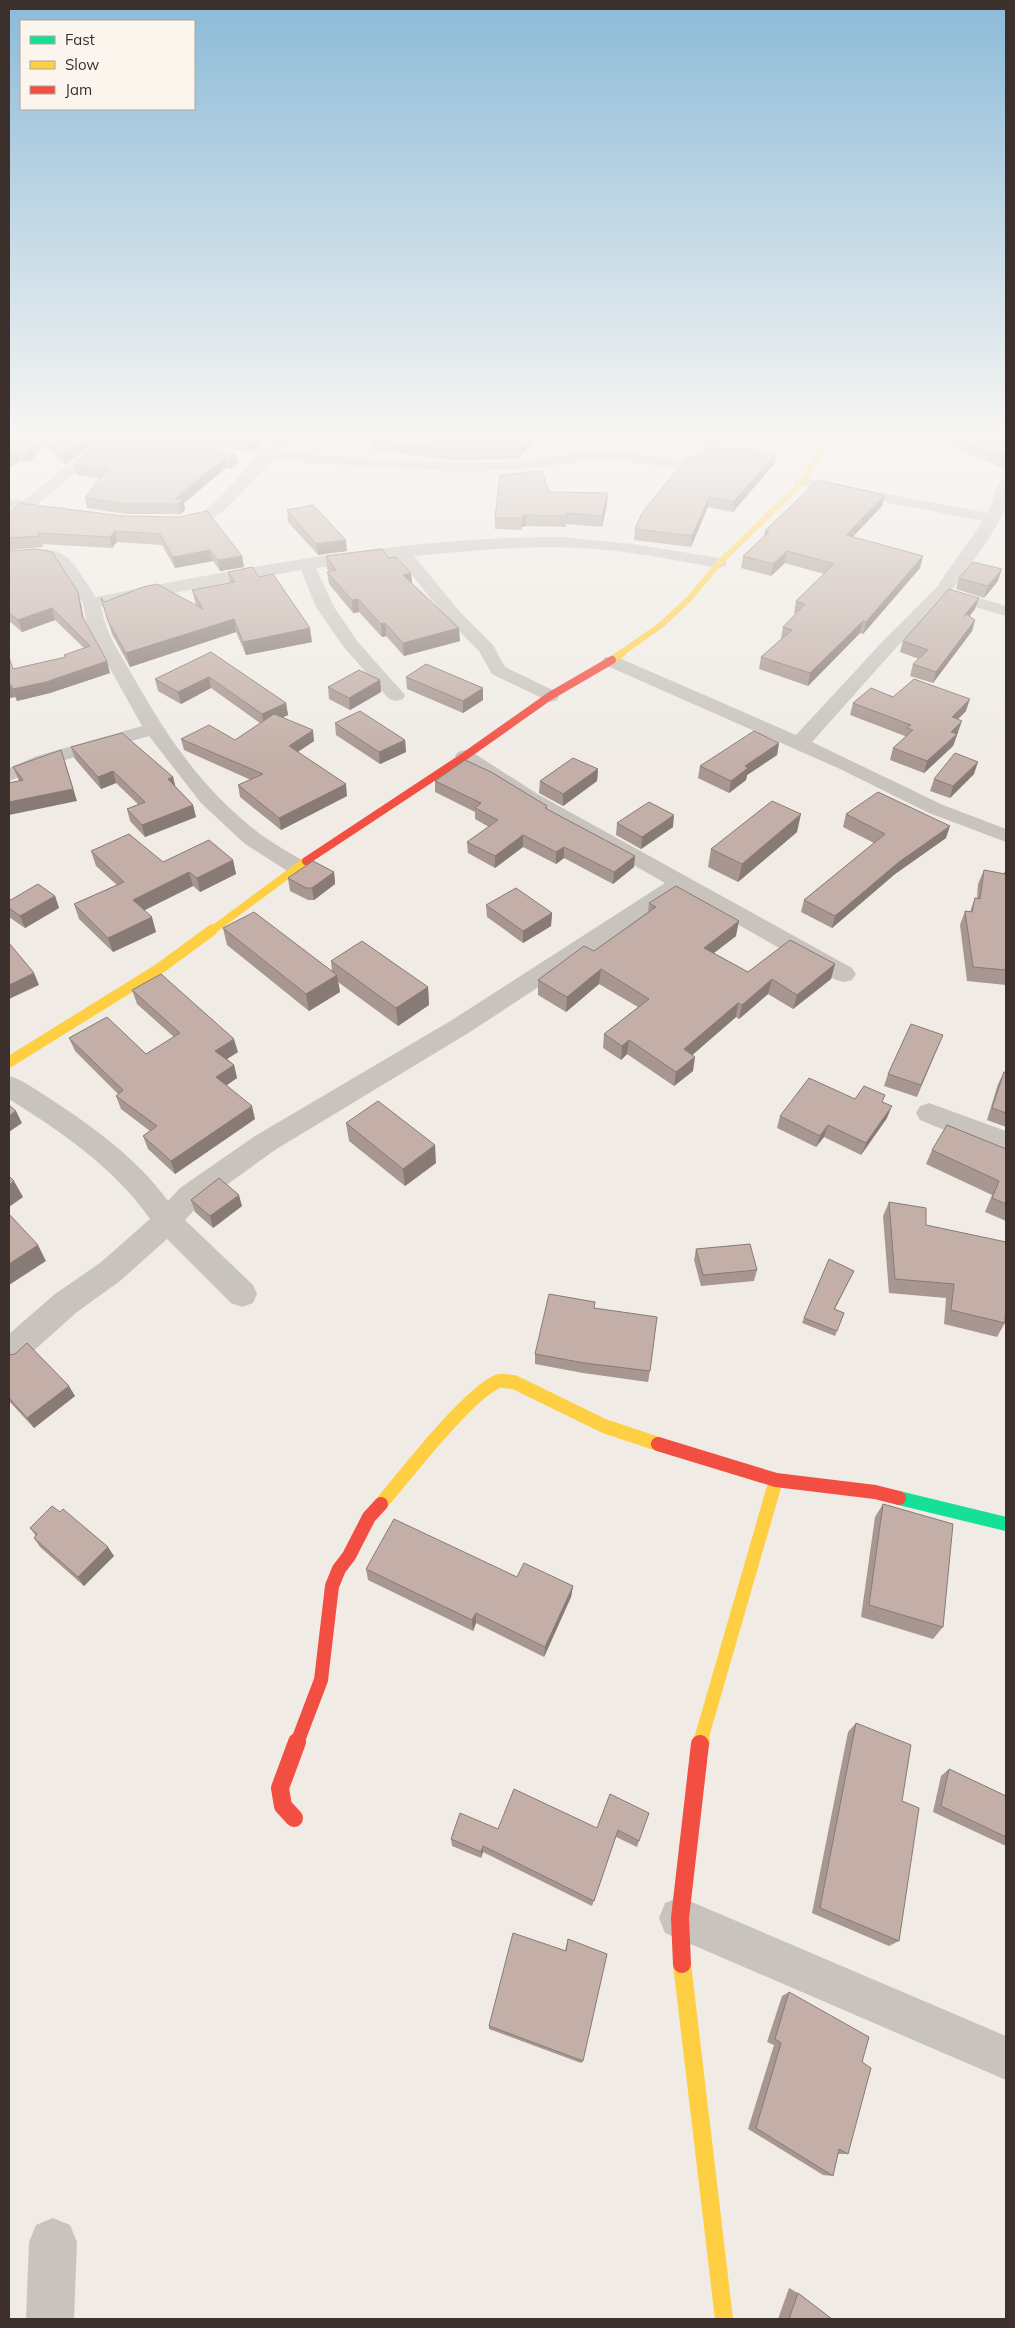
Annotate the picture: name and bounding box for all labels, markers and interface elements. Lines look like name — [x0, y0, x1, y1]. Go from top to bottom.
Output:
legend — [20, 20, 195, 110]
text: Fast — [65, 30, 95, 49]
text: Slow — [65, 55, 99, 74]
text: Jam — [65, 80, 92, 99]

